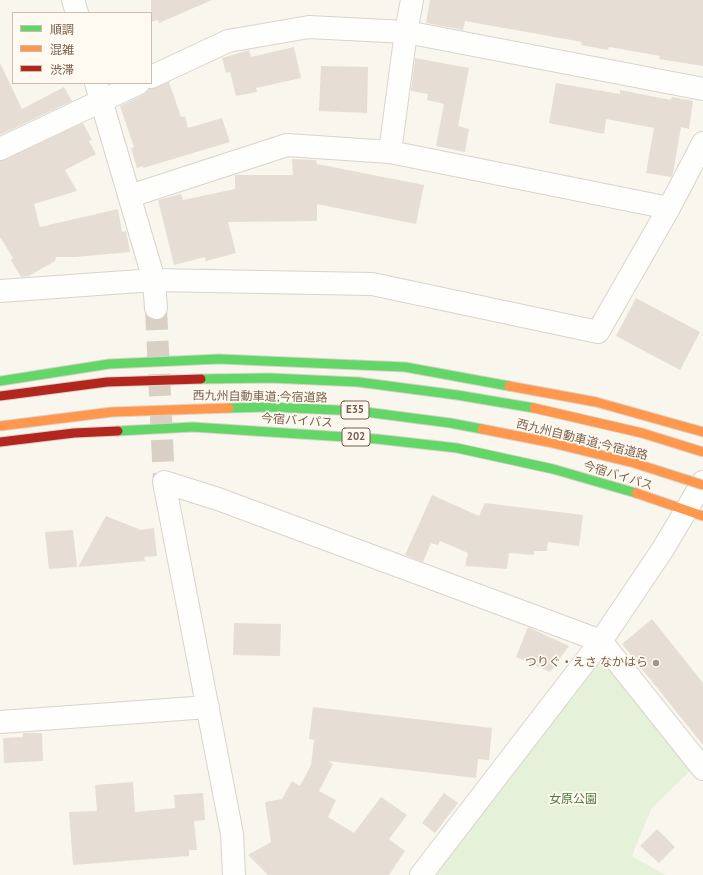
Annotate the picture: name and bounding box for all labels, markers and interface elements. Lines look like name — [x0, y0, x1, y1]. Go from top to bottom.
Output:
legend — [12, 12, 152, 84]
text: 順調 — [50, 22, 74, 37]
text: 混雑 — [50, 42, 74, 57]
text: 渋滞 — [50, 62, 74, 77]
street label: 西九州自動車道;今宿道路 — [192, 389, 328, 405]
road number: E35 — [341, 401, 369, 419]
street label: 今宿バイパス — [261, 411, 333, 431]
street label: 西九州自動車道;今宿道路 — [515, 417, 649, 463]
road number: 202 — [342, 428, 370, 446]
street label: 今宿バイパス — [581, 459, 655, 493]
place label: つりぐ・えさ なかはら — [525, 656, 648, 670]
marker: つりぐ・えさ なかはら — [651, 658, 661, 668]
park label: 女原公園 — [549, 793, 597, 807]

